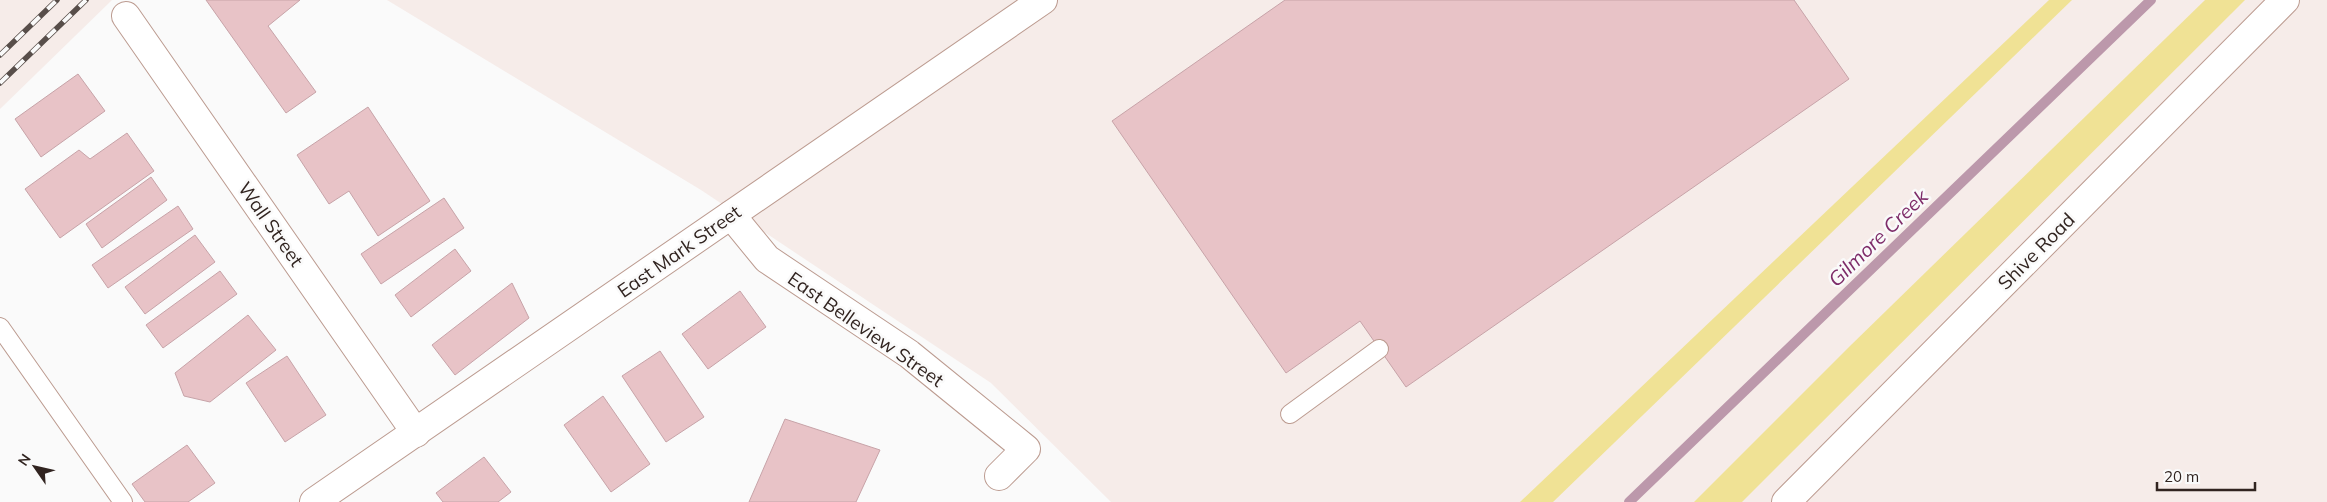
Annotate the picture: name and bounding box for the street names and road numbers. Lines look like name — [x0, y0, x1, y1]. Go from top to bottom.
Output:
street label: Wall Street — [233, 177, 309, 271]
street label: East Mark Street — [613, 199, 746, 302]
street label: Shive Road — [1992, 207, 2080, 295]
street label: East Belleview Street — [783, 266, 949, 392]

